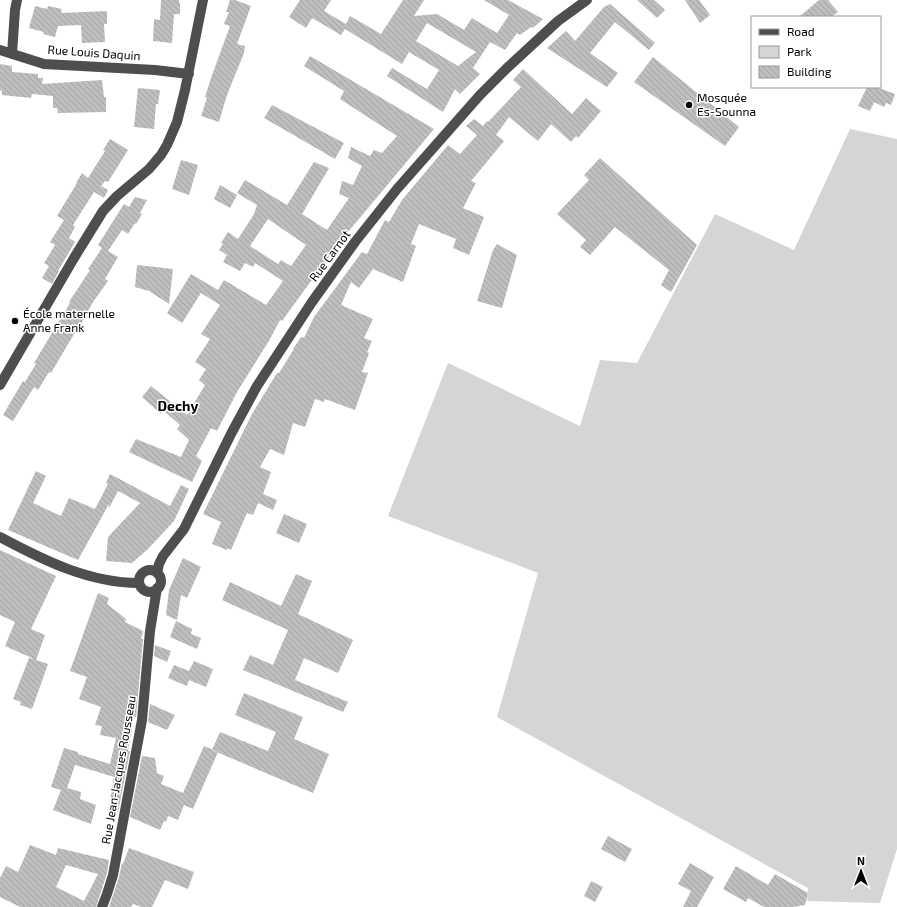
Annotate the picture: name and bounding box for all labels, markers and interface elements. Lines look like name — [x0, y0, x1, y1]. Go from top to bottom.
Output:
legend — [751, 16, 881, 88]
text: Road — [787, 24, 815, 38]
street label: Rue Louis Daquin — [47, 42, 141, 62]
text: Park — [787, 44, 812, 58]
text: Building — [787, 64, 832, 78]
place label: Mosquée Es-Sounna — [697, 90, 756, 118]
marker: Mosquée Es-Sounna — [684, 100, 694, 110]
street label: Rue Carnot — [306, 227, 353, 284]
place label: École maternelle Anne Frank — [23, 306, 115, 334]
marker: École maternelle Anne Frank — [10, 316, 20, 326]
district label: Dechy — [158, 397, 199, 414]
street label: Rue Jean-Jacques Rousseau — [98, 694, 138, 845]
north arrow — [841, 851, 881, 891]
text: N — [857, 854, 865, 867]

